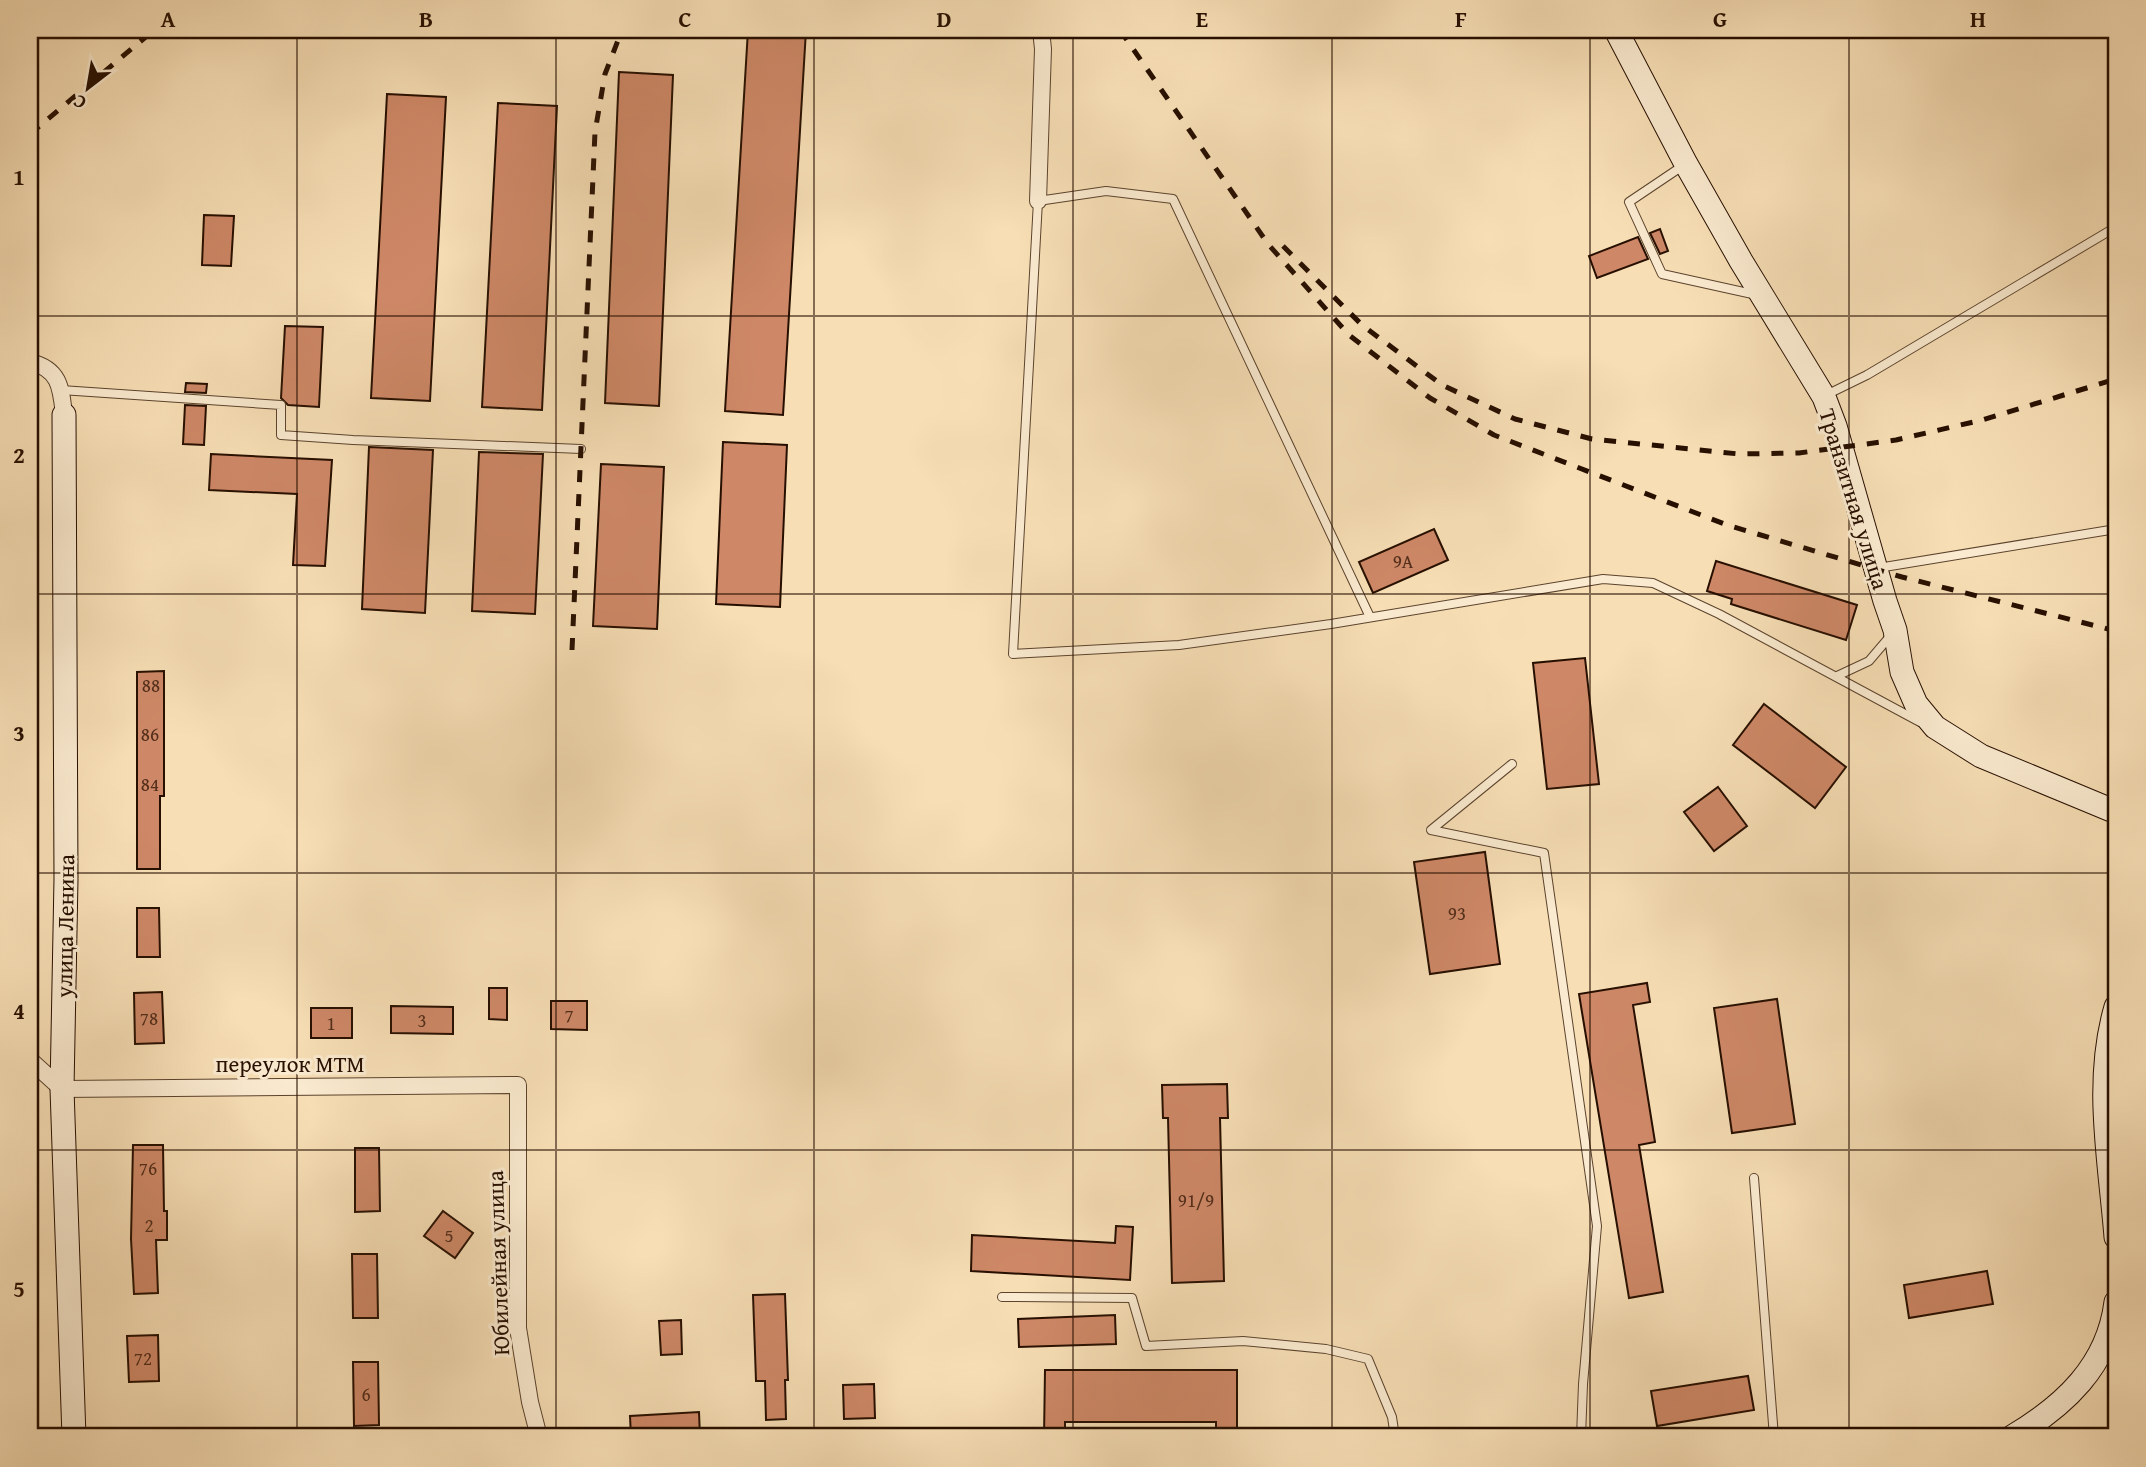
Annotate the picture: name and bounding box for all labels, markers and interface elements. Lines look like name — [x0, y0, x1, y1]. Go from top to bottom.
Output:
text: A — [161, 2, 176, 35]
text: B — [419, 2, 433, 35]
text: C — [678, 2, 692, 35]
text: D — [937, 2, 952, 35]
text: E — [1196, 2, 1208, 35]
text: F — [1455, 2, 1467, 35]
text: G — [1713, 2, 1727, 35]
text: H — [1970, 2, 1986, 35]
north arrow — [52, 52, 122, 122]
text: С — [67, 88, 91, 117]
text: 1 — [13, 160, 25, 193]
street label: Транзитная улица — [1811, 404, 1898, 593]
text: 2 — [13, 438, 25, 471]
house number: 9А — [1393, 547, 1414, 575]
house number: 88 — [142, 671, 160, 699]
text: 3 — [13, 716, 25, 749]
house number: 86 — [141, 720, 159, 748]
house number: 84 — [141, 770, 159, 798]
street label: улица Ленина — [47, 854, 82, 999]
house number: 93 — [1448, 899, 1466, 927]
text: 4 — [13, 994, 25, 1027]
house number: 7 — [564, 1001, 574, 1029]
house number: 78 — [140, 1004, 158, 1032]
house number: 3 — [417, 1006, 427, 1034]
house number: 1 — [326, 1009, 336, 1037]
street label: переулок МТМ — [215, 1047, 365, 1080]
house number: 76 — [139, 1154, 157, 1182]
street label: Юбилейная улица — [478, 1170, 517, 1356]
house number: 91/9 — [1178, 1186, 1214, 1214]
house number: 2 — [144, 1211, 154, 1239]
house number: 5 — [444, 1221, 454, 1249]
text: 5 — [13, 1272, 25, 1305]
house number: 72 — [134, 1344, 152, 1372]
house number: 6 — [361, 1380, 371, 1408]

